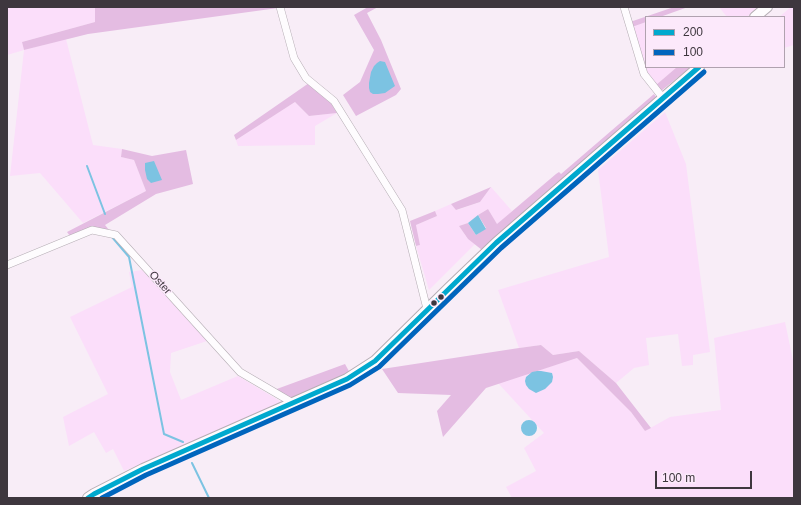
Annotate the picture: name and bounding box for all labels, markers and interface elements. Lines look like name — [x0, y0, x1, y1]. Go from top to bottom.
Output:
legend — [645, 16, 785, 68]
text: 200 — [683, 25, 703, 39]
text: 100 — [683, 45, 703, 59]
street label: Oster — [146, 269, 174, 297]
unlabelled marker — [436, 292, 446, 302]
unlabelled marker — [429, 298, 439, 308]
scale bar — [657, 463, 754, 489]
text: 100 m — [662, 471, 695, 485]

